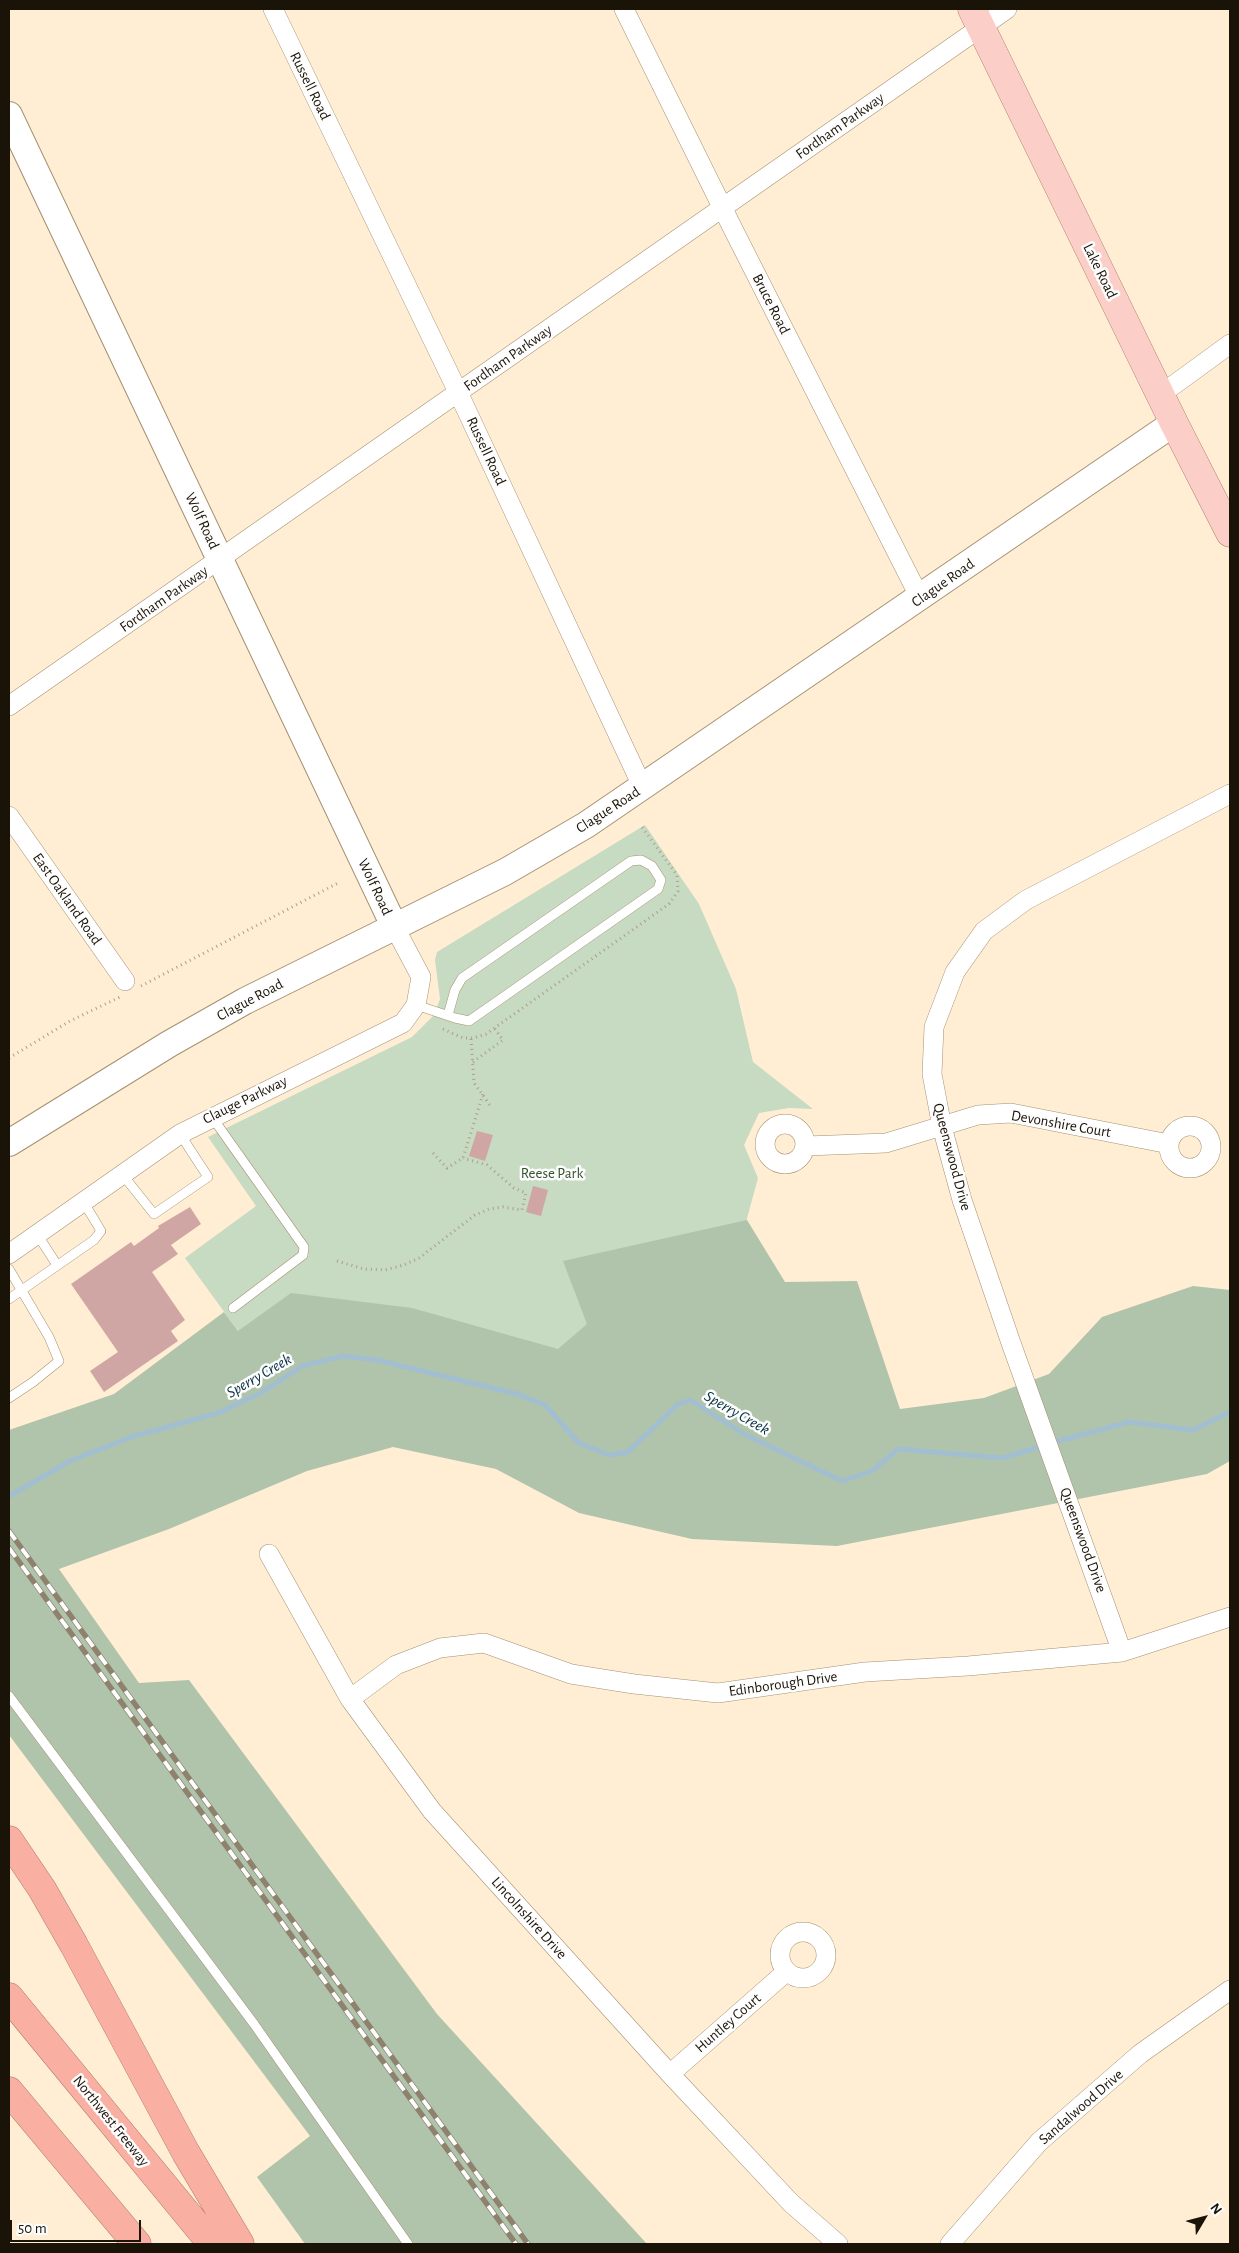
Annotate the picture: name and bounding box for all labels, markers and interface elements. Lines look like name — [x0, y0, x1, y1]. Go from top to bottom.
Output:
street label: Russell Road — [286, 49, 334, 123]
street label: Fordham Parkway — [792, 89, 888, 163]
street label: Lake Road — [1079, 241, 1121, 301]
street label: Bruce Road — [748, 271, 794, 337]
street label: Fordham Parkway — [460, 321, 556, 395]
street label: Russell Road — [462, 414, 510, 488]
street label: Wolf Road — [181, 490, 223, 552]
street label: Clague Road — [908, 555, 978, 611]
street label: Fordham Parkway — [116, 562, 212, 636]
street label: Clague Road — [573, 783, 643, 837]
street label: East Oakland Road — [29, 849, 105, 949]
street label: Wolf Road — [354, 856, 396, 918]
street label: Clague Road — [214, 975, 286, 1025]
street label: Clauge Parkway — [200, 1072, 290, 1128]
street label: Queenswood Drive — [929, 1101, 975, 1213]
street label: Devonshire Court — [1010, 1106, 1112, 1142]
park label: Reese Park — [521, 1164, 583, 1182]
water label: Sperry Creek — [223, 1350, 295, 1402]
water label: Sperry Creek — [701, 1387, 773, 1439]
street label: Queenswood Drive — [1056, 1485, 1110, 1595]
street label: Edinborough Drive — [728, 1667, 838, 1701]
street label: Lincolnshire Drive — [487, 1873, 571, 1963]
street label: Huntley Court — [691, 1989, 765, 2057]
street label: Sandalwood Drive — [1035, 2066, 1127, 2148]
street label: Northwest Freeway — [69, 2072, 153, 2170]
north arrow — [1179, 2193, 1229, 2243]
text: N — [1207, 2201, 1224, 2217]
scale bar — [12, 2210, 144, 2242]
text: 50 m — [18, 2221, 47, 2236]

